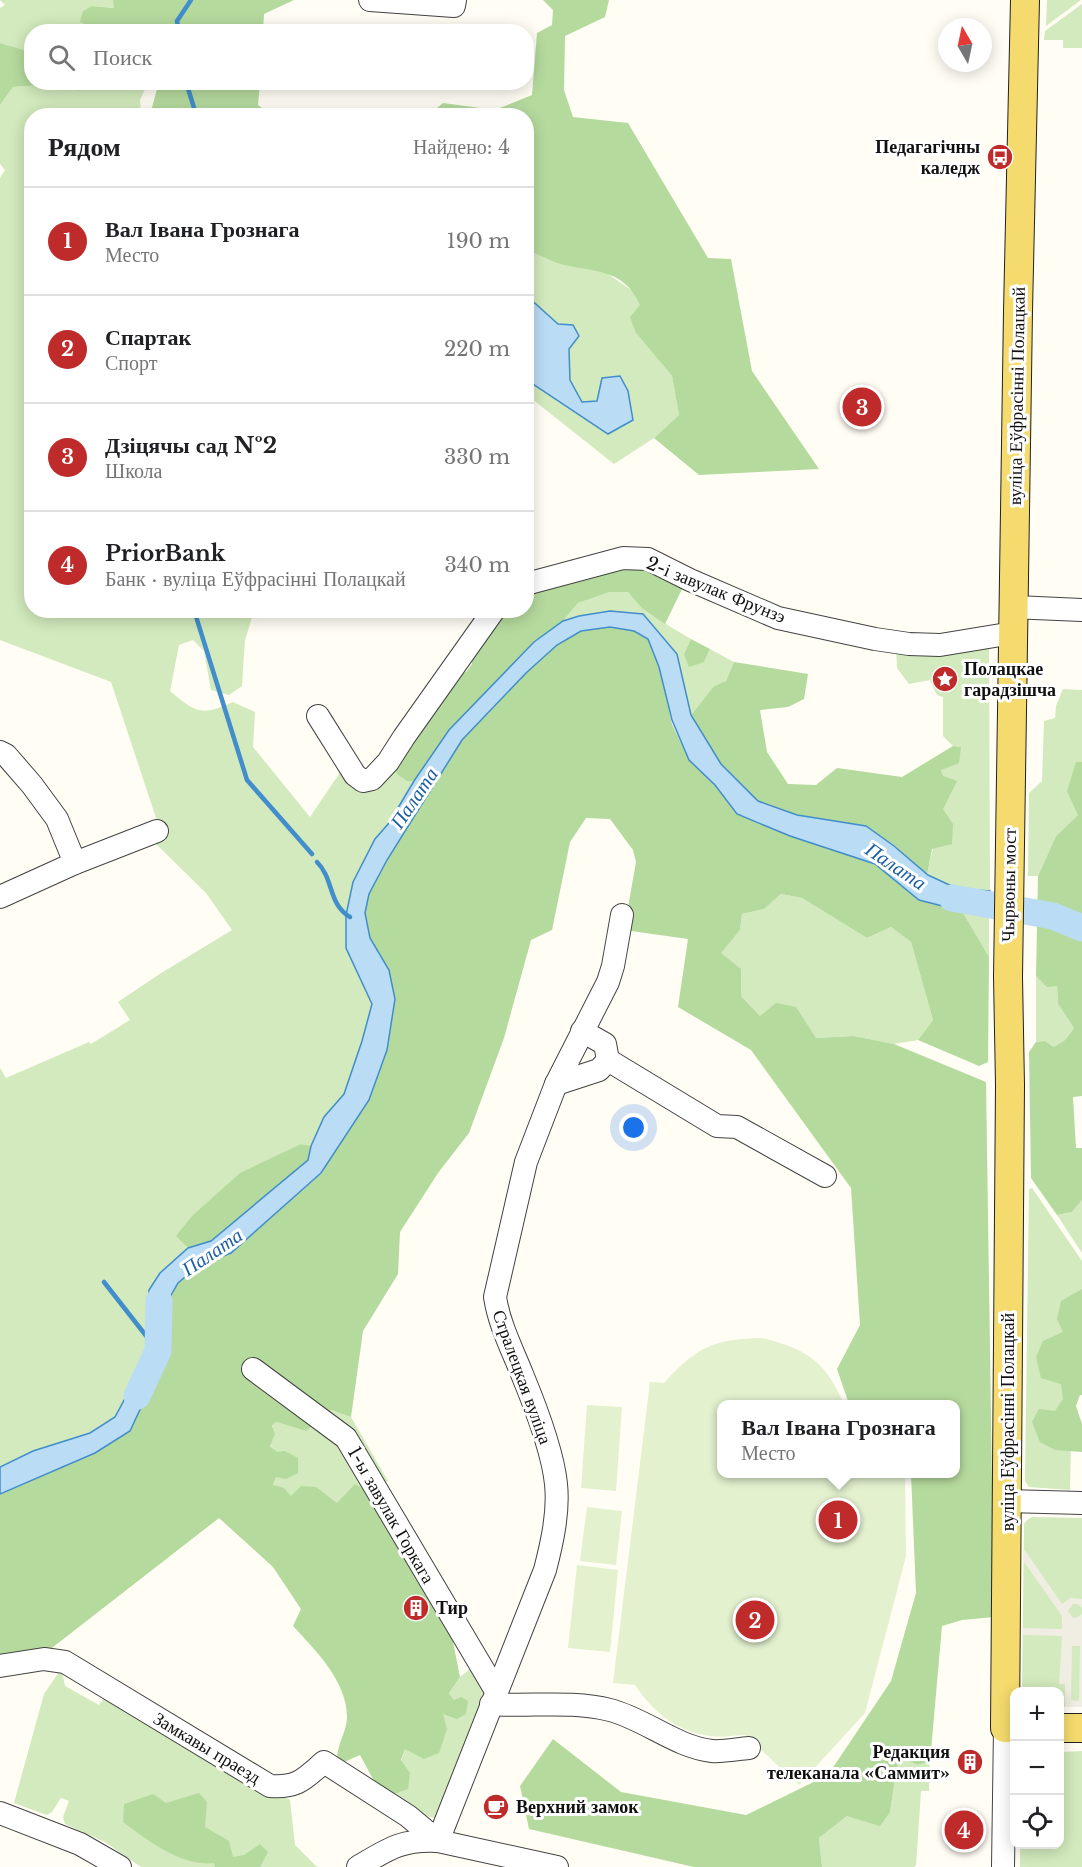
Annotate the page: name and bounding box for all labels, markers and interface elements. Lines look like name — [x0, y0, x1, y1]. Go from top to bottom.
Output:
north arrow — [938, 18, 992, 72]
search box — [24, 24, 534, 90]
icon: search — [45, 41, 78, 74]
text: Поиск — [93, 44, 152, 71]
text: Рядом — [48, 131, 121, 163]
text: Найдено: 4 — [413, 135, 510, 159]
place label: Педагагічны каледж — [875, 136, 981, 179]
bus stop icon: Педагагічны каледж — [985, 142, 1015, 172]
text: Вал Івана Грознага — [105, 216, 299, 243]
text: 1 — [63, 229, 72, 253]
text: 190 m — [447, 229, 510, 253]
text: Место — [105, 243, 159, 267]
street label: вуліца Еўфрасінні Полацкай — [1004, 286, 1030, 505]
text: Спартак — [105, 324, 191, 351]
text: 2 — [61, 337, 74, 361]
text: 220 m — [444, 337, 510, 361]
text: Спорт — [105, 351, 158, 375]
pin: 3 — [842, 384, 882, 430]
text: Дзіцячы сад №2 — [105, 432, 277, 459]
text: 3 — [61, 445, 74, 469]
text: 330 m — [444, 445, 510, 469]
text: Школа — [105, 459, 162, 483]
text: PriorBank — [105, 540, 225, 567]
street label: 2-і завулак Фрунзэ — [643, 552, 789, 628]
text: 4 — [61, 553, 74, 577]
text: 340 m — [445, 553, 510, 577]
text: Банк · вуліца Еўфрасінні Полацкай — [105, 567, 406, 591]
place label: Полацкае гарадзішча — [964, 658, 1056, 701]
place icon: Полацкае гарадзішча — [930, 664, 960, 694]
water label: Палата — [384, 763, 443, 834]
street label: Чырвоны мост — [997, 828, 1021, 942]
water label: Палата — [860, 836, 931, 895]
your location — [619, 1113, 648, 1142]
water label: Палата — [176, 1223, 247, 1282]
street label: Стралецкая вуліца — [488, 1307, 556, 1447]
street label: вуліца Еўфрасінні Полацкай — [997, 1312, 1019, 1531]
popup — [717, 1400, 960, 1478]
text: Вал Івана Грознага — [741, 1414, 936, 1441]
text: Место — [741, 1441, 796, 1465]
street label: 1-ы завулак Горкага — [343, 1443, 439, 1587]
pin: 1 — [818, 1498, 858, 1543]
building icon: Тир — [401, 1593, 431, 1623]
place label: Тир — [436, 1597, 468, 1619]
pin: 2 — [736, 1598, 774, 1642]
map controls — [1010, 1687, 1064, 1849]
button: + — [1010, 1687, 1064, 1741]
street label: Замкавы праезд — [149, 1707, 265, 1789]
place label: Редакция телеканала «Саммит» — [767, 1741, 950, 1784]
button: − — [1010, 1741, 1064, 1795]
building icon: Редакция телеканала «Саммит» — [955, 1747, 985, 1777]
cafe icon: Верхний замок — [481, 1792, 511, 1822]
button: locate — [1010, 1795, 1064, 1849]
place label: Верхний замок — [516, 1796, 639, 1818]
pin: 4 — [944, 1808, 984, 1852]

